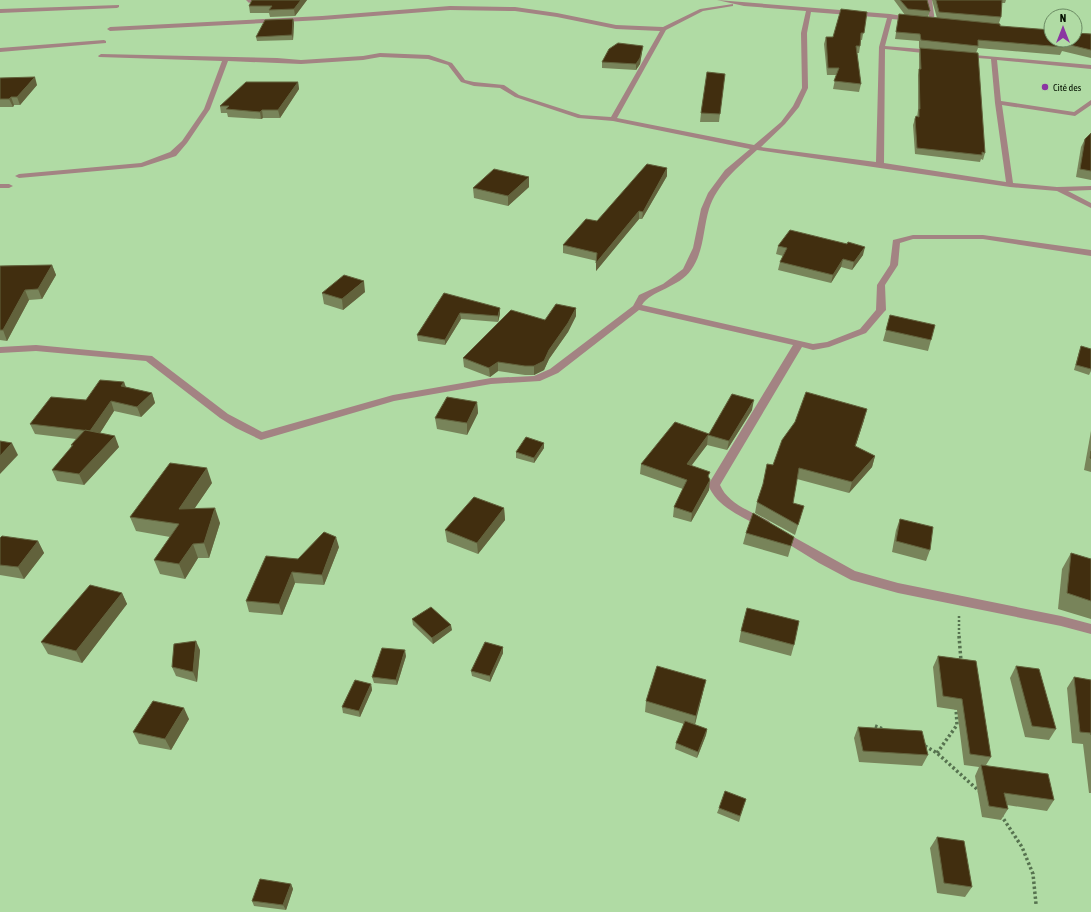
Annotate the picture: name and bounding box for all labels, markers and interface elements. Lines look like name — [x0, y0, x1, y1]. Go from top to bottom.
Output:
north arrow — [1043, 8, 1083, 48]
text: N — [1060, 12, 1066, 24]
marker: Cité des — [1040, 82, 1050, 92]
place label: Cité des — [1053, 82, 1082, 93]

